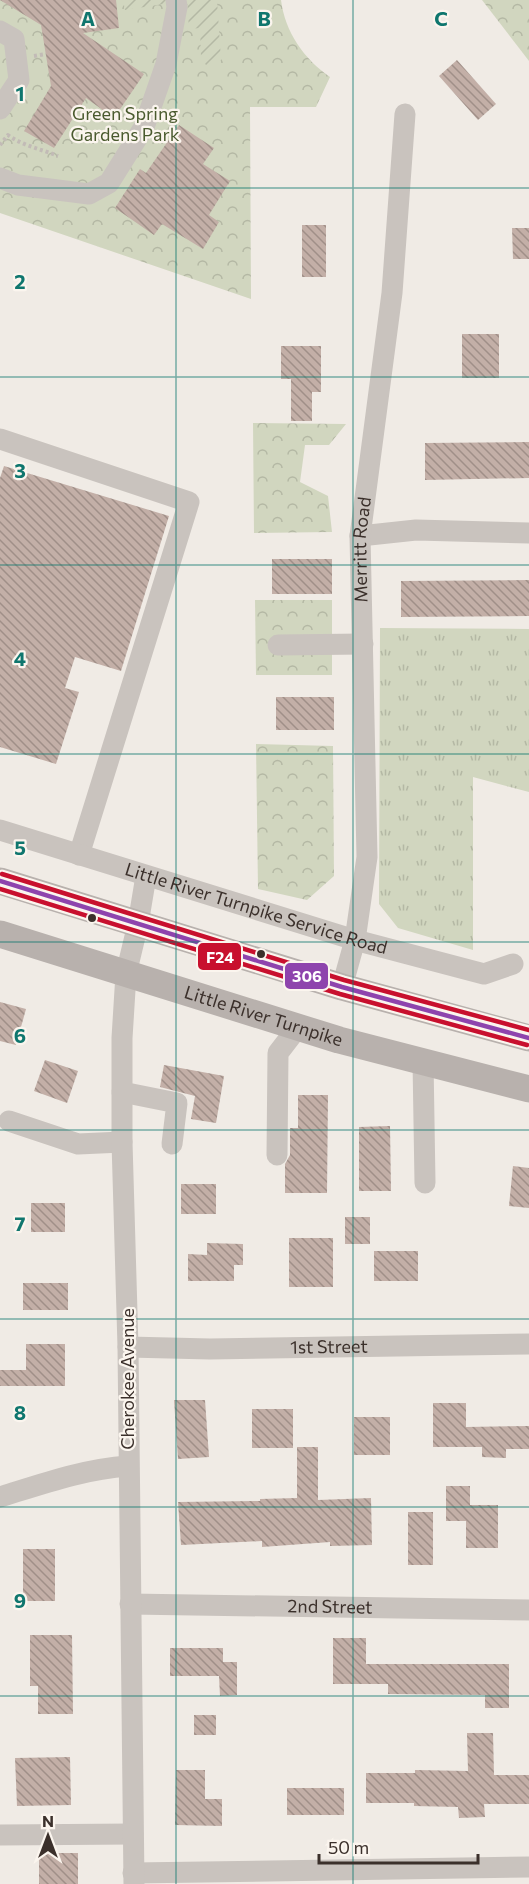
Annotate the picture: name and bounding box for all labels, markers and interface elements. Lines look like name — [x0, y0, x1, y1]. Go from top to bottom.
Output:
text: A — [81, 6, 95, 30]
text: B — [257, 6, 271, 30]
text: C — [434, 6, 448, 30]
text: 1 — [15, 81, 25, 105]
park label: Green Spring Gardens Park — [71, 102, 180, 145]
text: 2 — [14, 269, 26, 293]
text: 3 — [14, 458, 26, 482]
street label: Merritt Road — [348, 495, 375, 603]
text: 4 — [14, 646, 26, 670]
text: 5 — [14, 835, 26, 859]
street label: Little River Turnpike Service Road — [122, 857, 390, 958]
unlabelled marker — [86, 912, 98, 924]
line badge: F24 — [197, 942, 242, 971]
text: F24 — [206, 947, 234, 966]
unlabelled marker — [255, 948, 267, 960]
line badge: 306 — [284, 962, 329, 990]
text: 306 — [292, 966, 322, 985]
street label: Little River Turnpike — [182, 980, 346, 1051]
text: 6 — [14, 1023, 26, 1047]
text: 7 — [15, 1211, 26, 1235]
street label: Cherokee Avenue — [116, 1308, 138, 1450]
street label: 1st Street — [290, 1335, 368, 1358]
text: 8 — [14, 1400, 26, 1424]
text: 9 — [14, 1588, 26, 1612]
street label: 2nd Street — [287, 1594, 373, 1618]
north arrow — [18, 1806, 78, 1866]
text: N — [42, 1811, 54, 1830]
scale bar — [319, 1827, 478, 1865]
text: 50 m — [328, 1836, 369, 1858]

